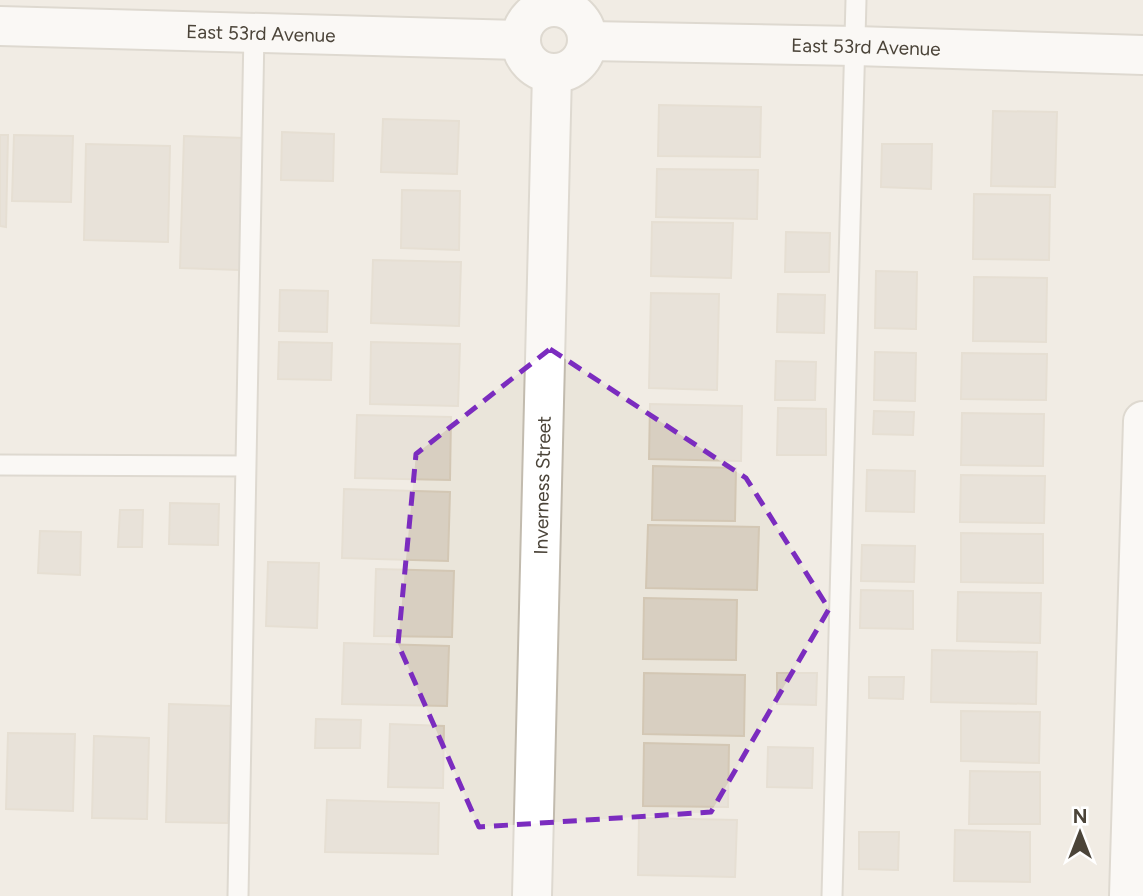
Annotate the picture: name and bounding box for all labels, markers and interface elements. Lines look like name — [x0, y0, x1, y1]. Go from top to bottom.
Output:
street label: East 53rd Avenue — [186, 20, 336, 47]
street label: East 53rd Avenue — [791, 34, 941, 61]
street label: Inverness Street — [529, 415, 556, 555]
north arrow — [1045, 798, 1115, 868]
text: N — [1073, 805, 1087, 828]

